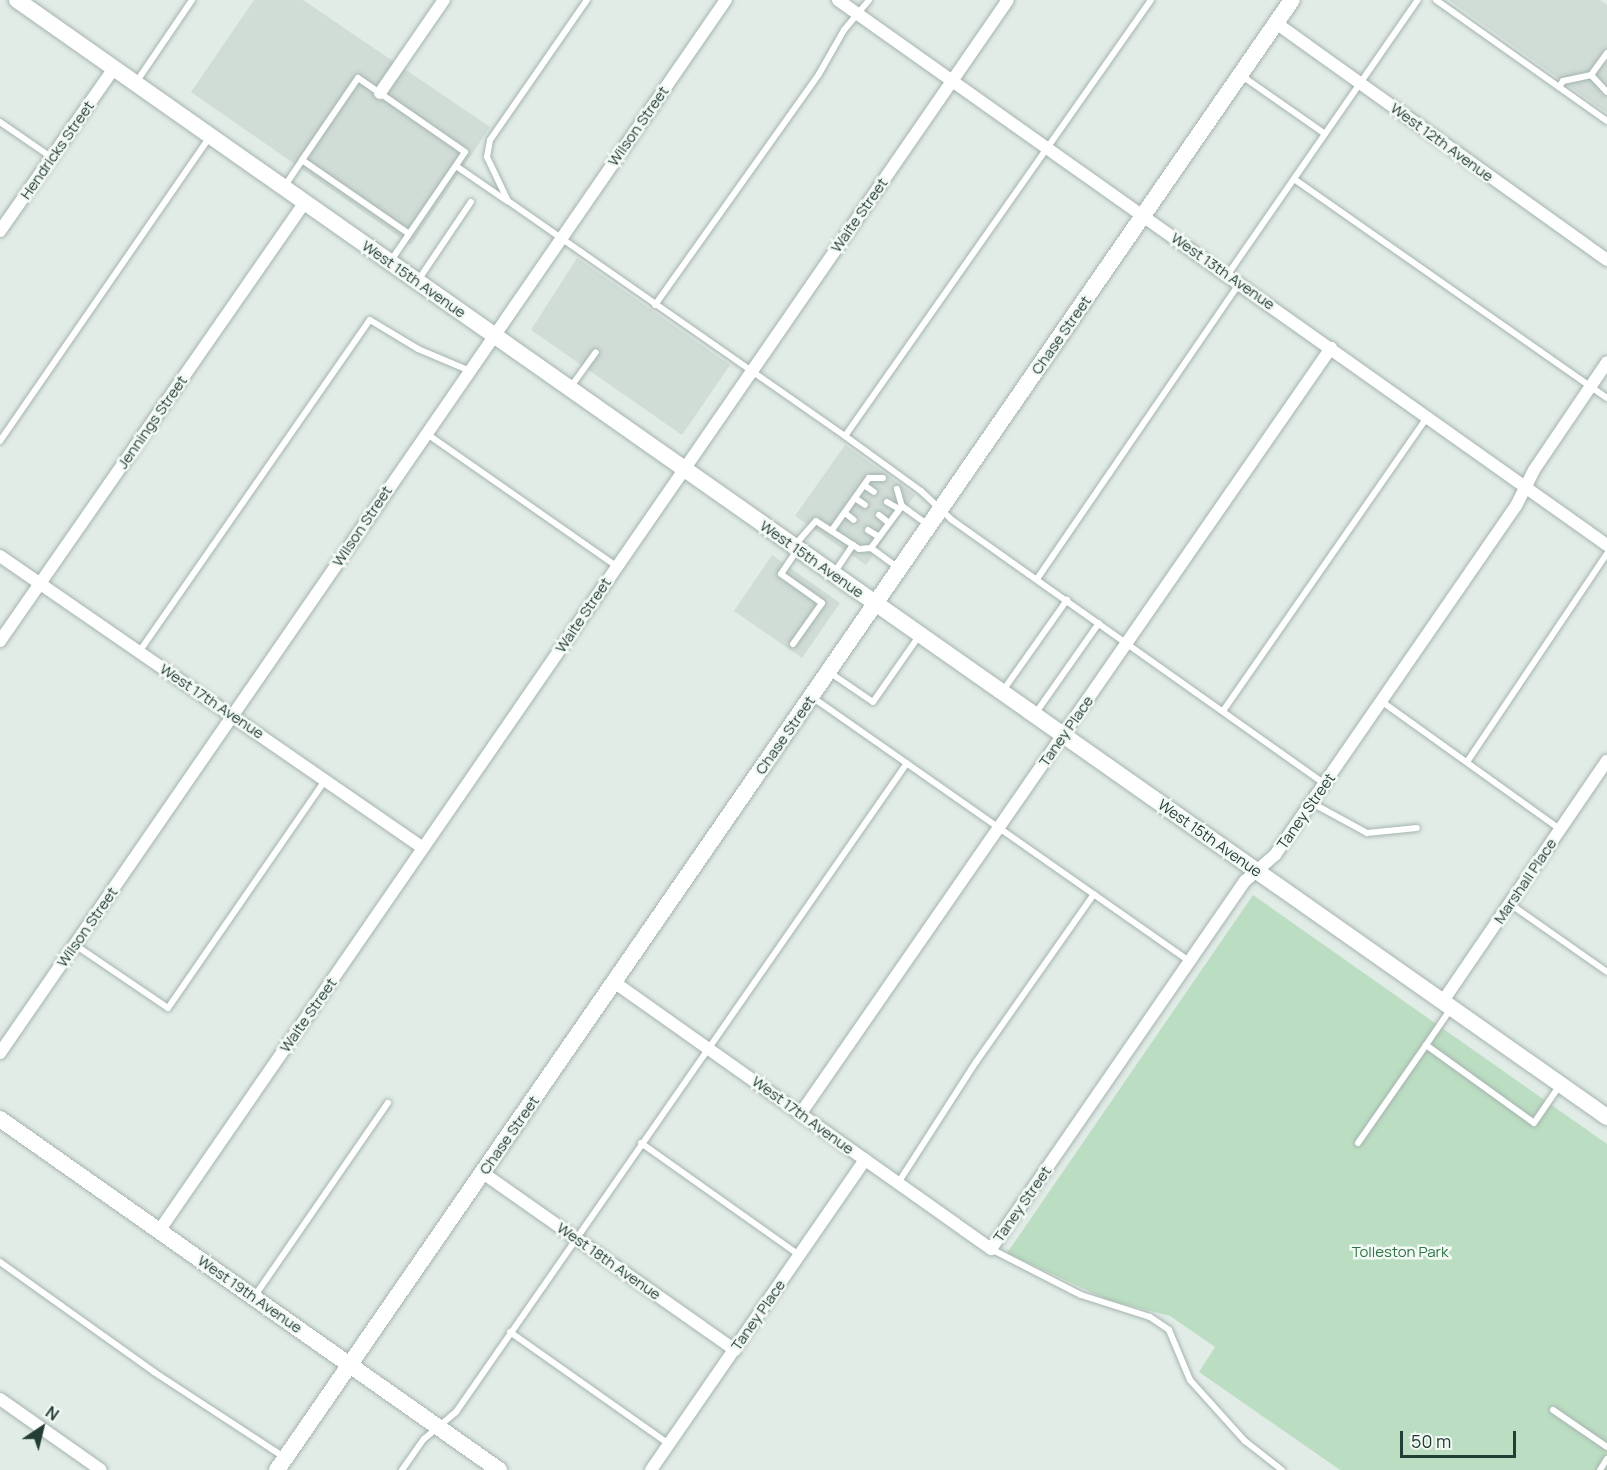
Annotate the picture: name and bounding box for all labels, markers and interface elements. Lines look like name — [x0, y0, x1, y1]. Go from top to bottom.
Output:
street label: Wilson Street — [604, 83, 672, 169]
street label: Hendricks Street — [16, 97, 98, 203]
street label: West 12th Avenue — [1387, 99, 1497, 185]
street label: Waite Street — [827, 174, 891, 256]
street label: West 13th Avenue — [1168, 229, 1278, 313]
street label: West 15th Avenue — [359, 236, 469, 322]
street label: Chase Street — [1027, 292, 1095, 378]
street label: Jennings Street — [113, 372, 191, 472]
street label: Wilson Street — [328, 482, 396, 570]
street label: West 15th Avenue — [757, 516, 867, 602]
street label: Waite Street — [551, 574, 615, 656]
street label: West 17th Avenue — [157, 660, 267, 742]
street label: Chase Street — [751, 692, 819, 778]
street label: Taney Place — [1035, 692, 1097, 770]
street label: Taney Street — [1273, 770, 1339, 852]
street label: West 15th Avenue — [1155, 795, 1265, 881]
street label: Marshall Place — [1490, 835, 1560, 927]
street label: Wilson Street — [53, 884, 121, 970]
street label: Waite Street — [276, 974, 340, 1056]
street label: West 17th Avenue — [749, 1072, 857, 1158]
street label: Chase Street — [475, 1092, 543, 1178]
street label: Taney Street — [989, 1163, 1055, 1245]
street label: West 18th Avenue — [554, 1218, 664, 1304]
park label: Tolleston Park — [1352, 1243, 1448, 1261]
street label: West 19th Avenue — [194, 1251, 306, 1337]
street label: Taney Place — [727, 1276, 789, 1354]
north arrow — [12, 1398, 72, 1458]
text: N — [41, 1401, 63, 1426]
scale bar — [1403, 1419, 1518, 1457]
text: 50 m — [1411, 1429, 1451, 1453]

